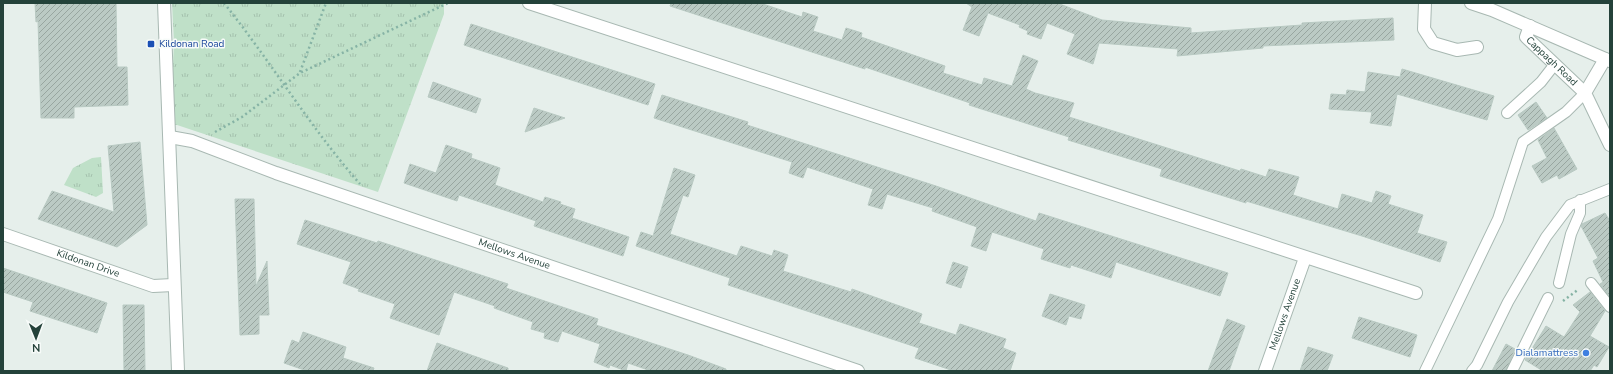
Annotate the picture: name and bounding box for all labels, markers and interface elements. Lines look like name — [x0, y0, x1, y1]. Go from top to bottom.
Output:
street label: Cappagh Road — [1523, 33, 1581, 89]
place label: Kildonan Road — [159, 37, 225, 51]
marker: Kildonan Road — [146, 39, 156, 49]
street label: Mellows Avenue — [477, 235, 552, 273]
street label: Kildonan Drive — [55, 246, 121, 281]
street label: Mellows Avenue — [1266, 277, 1304, 352]
north arrow — [16, 318, 56, 358]
text: N — [32, 340, 40, 355]
place label: Dialamattress — [1516, 346, 1578, 360]
marker: Dialamattress — [1581, 348, 1591, 358]

